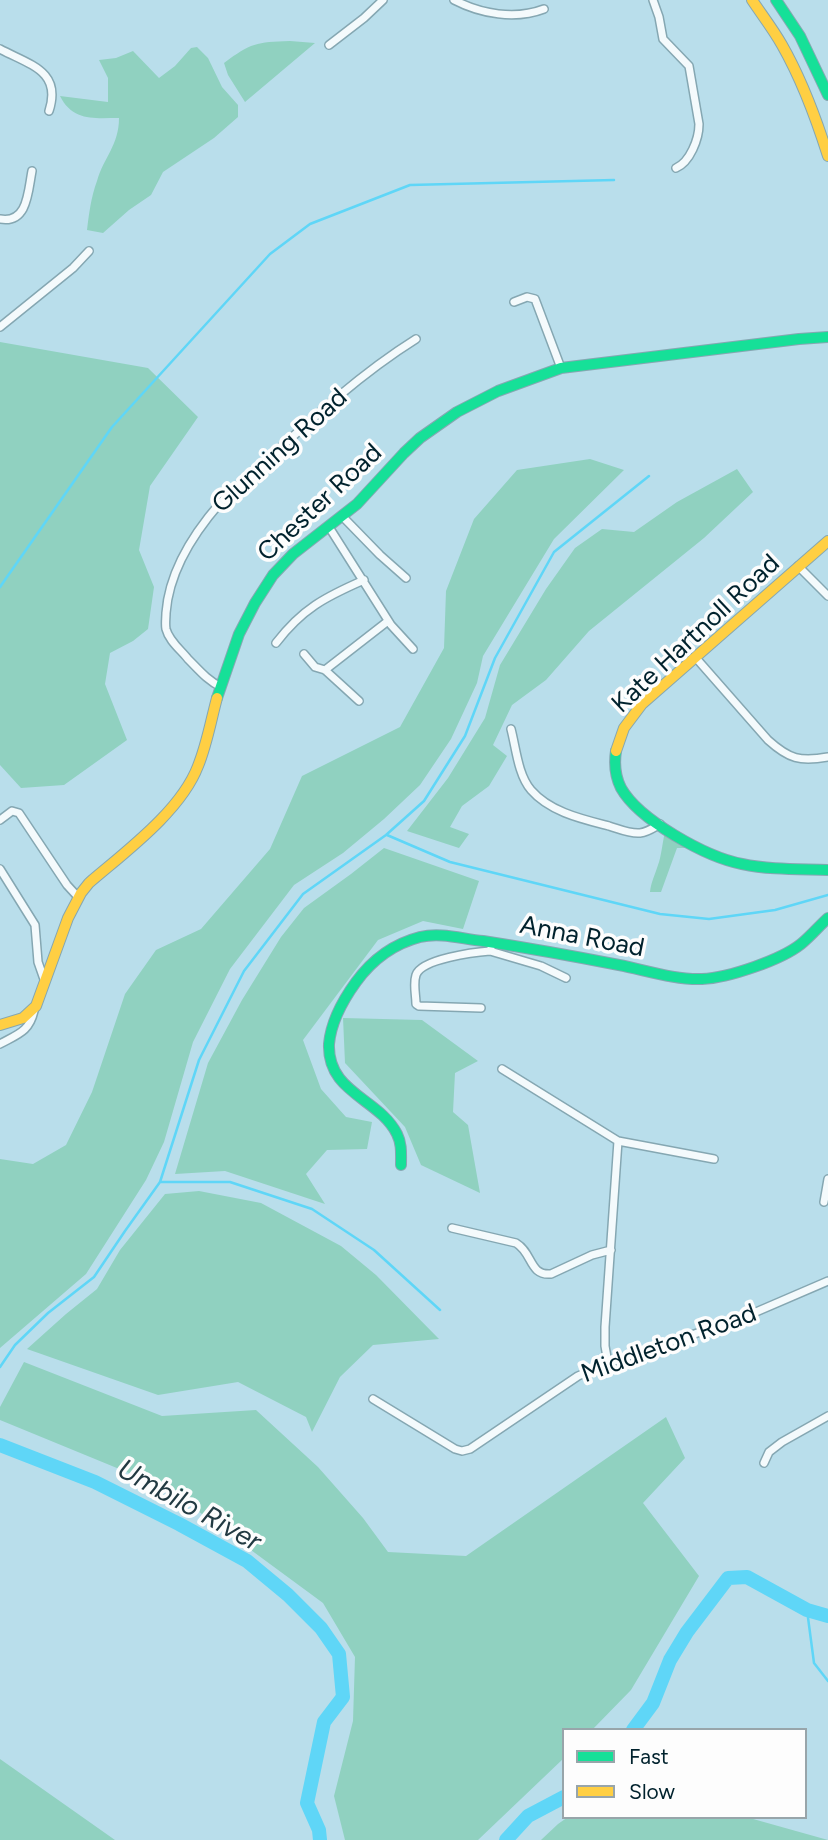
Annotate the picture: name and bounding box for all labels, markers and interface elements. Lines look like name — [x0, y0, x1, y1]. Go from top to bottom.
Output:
street label: Glunning Road — [206, 382, 354, 520]
street label: Chester Road — [251, 438, 389, 568]
street label: Kate Hartnoll Road — [606, 548, 786, 720]
street label: Anna Road — [517, 910, 647, 964]
street label: Middleton Road — [577, 1298, 761, 1390]
water label: Umbilo River — [111, 1453, 267, 1559]
legend — [562, 1728, 807, 1819]
text: Fast — [629, 1744, 669, 1769]
text: Slow — [629, 1779, 675, 1804]

